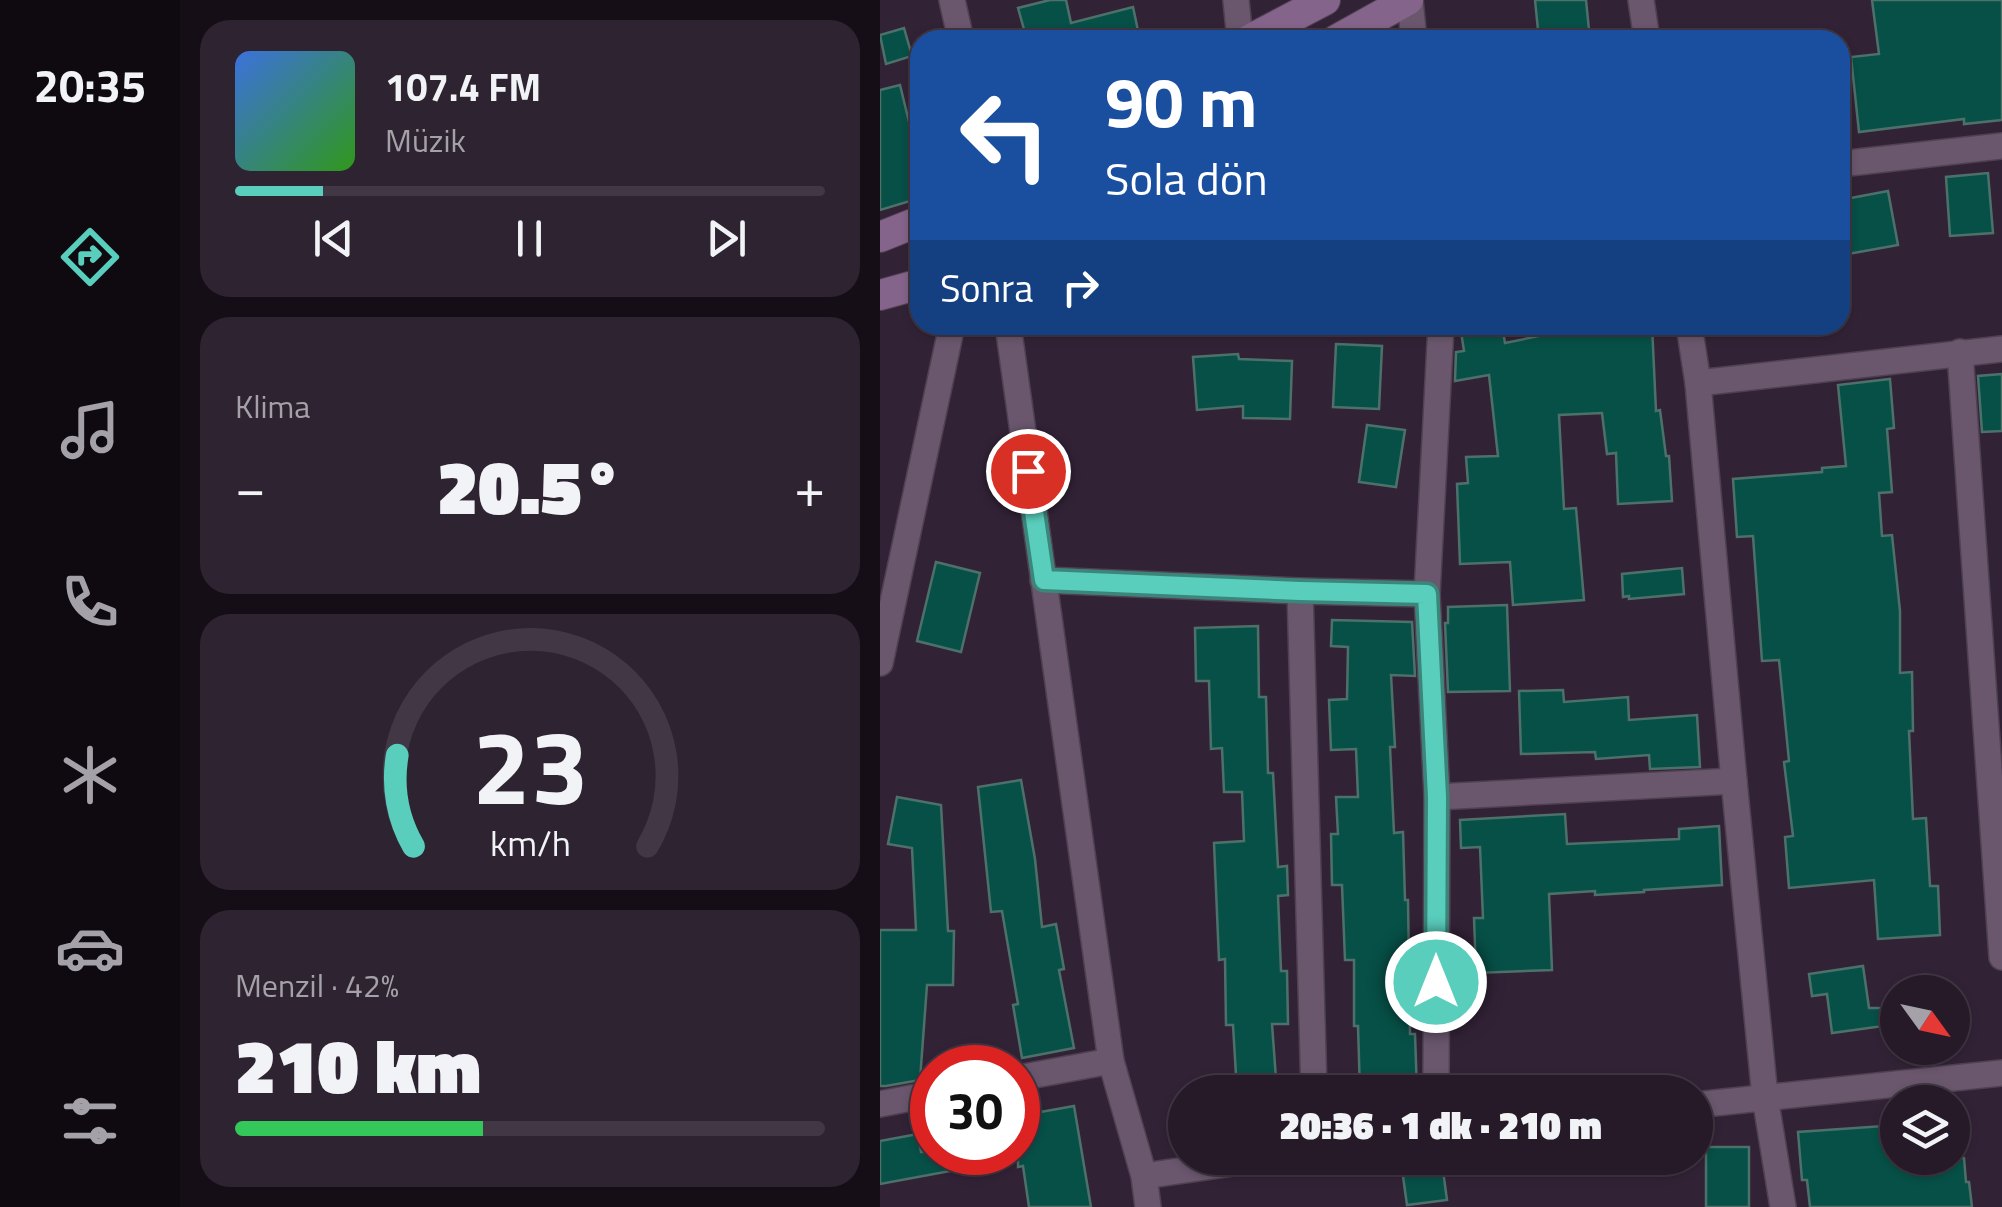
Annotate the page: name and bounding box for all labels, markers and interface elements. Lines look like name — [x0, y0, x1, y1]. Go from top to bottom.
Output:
text: 90 m — [1105, 48, 1258, 154]
text: 20:35 — [34, 51, 146, 119]
text: 107.4 FM — [385, 58, 541, 116]
icon: left — [940, 70, 1070, 200]
text: Müzik — [385, 116, 466, 164]
text: Sola dön — [1105, 144, 1268, 212]
icon: previous — [306, 211, 361, 266]
icon: pause — [502, 211, 557, 266]
icon: next — [699, 211, 754, 266]
icon: directions — [55, 222, 125, 292]
text: Sonra — [940, 259, 1033, 317]
icon: right — [1053, 260, 1108, 315]
text: Klima — [235, 382, 310, 430]
icon: music — [55, 395, 125, 465]
text: 20.5° — [437, 429, 623, 543]
pin — [986, 429, 1071, 514]
icon: arrive — [1001, 444, 1056, 499]
text: − — [235, 445, 266, 528]
text: + — [794, 445, 825, 528]
icon: phone — [55, 567, 125, 637]
text: 23 — [472, 686, 588, 844]
icon: climate — [55, 740, 125, 810]
text: km/h — [490, 815, 570, 870]
icon: car — [55, 913, 125, 983]
position arrow — [1384, 930, 1488, 1034]
text: Menzil · 42% — [235, 961, 399, 1009]
north arrow — [1880, 975, 1970, 1065]
map controls — [1880, 975, 1970, 1175]
text: 210 km — [235, 1008, 481, 1122]
speed limit sign: 30 — [910, 1045, 1040, 1175]
button: layers — [1880, 1085, 1970, 1175]
icon: filters — [55, 1086, 125, 1156]
text: 20:36 · 1 dk · 210 m — [1279, 1096, 1602, 1154]

